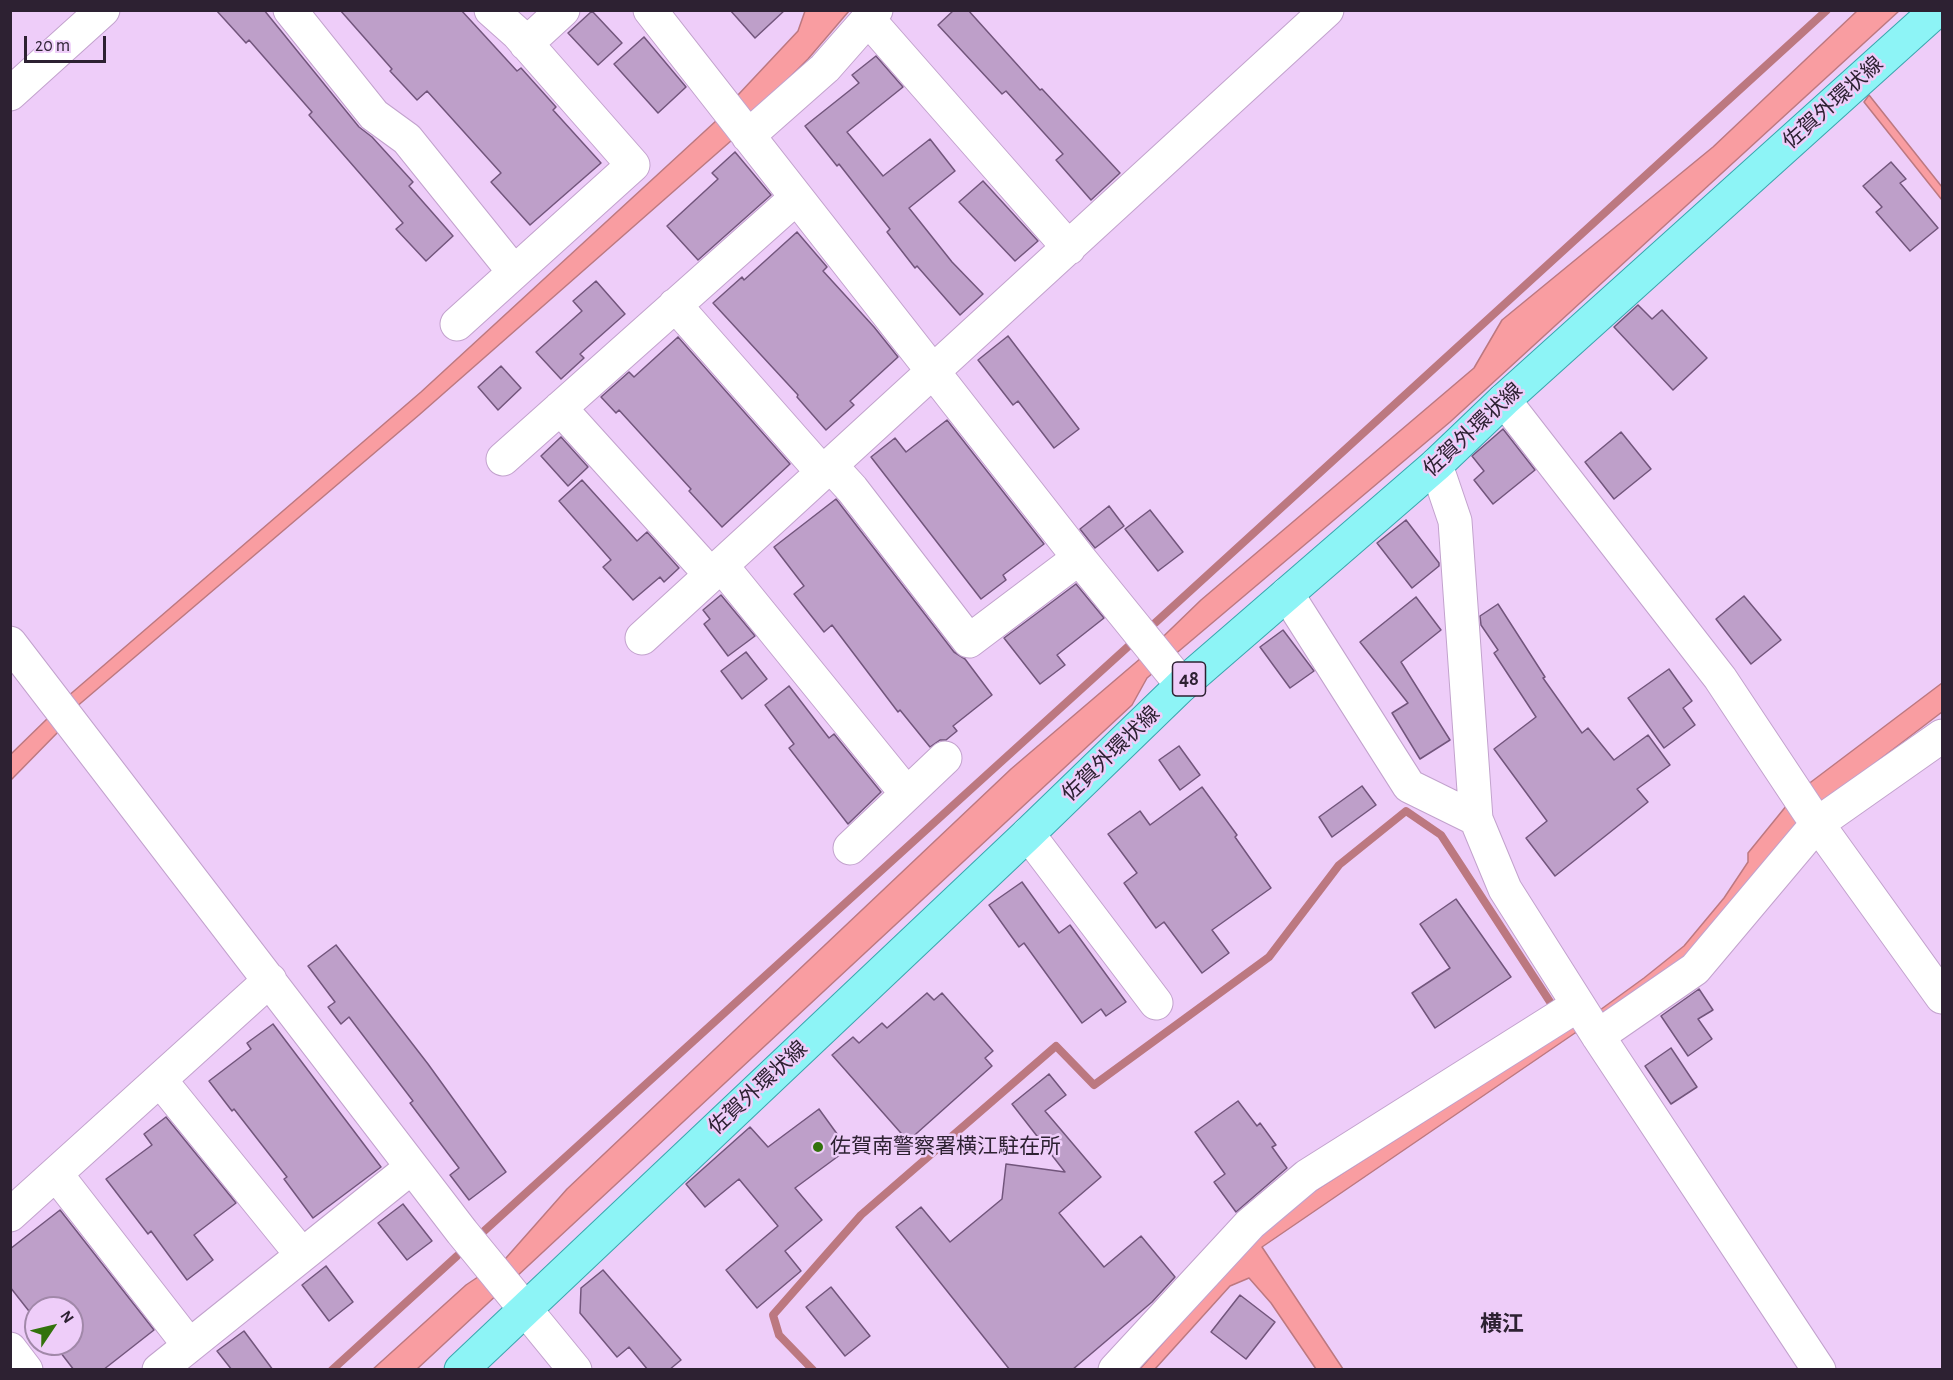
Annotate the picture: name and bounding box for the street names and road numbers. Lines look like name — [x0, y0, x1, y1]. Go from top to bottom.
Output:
street label: 佐賀外環状線 — [1778, 51, 1888, 155]
street label: 佐賀外環状線 — [1418, 378, 1528, 482]
road number: 48 — [1172, 662, 1206, 696]
street label: 佐賀外環状線 — [1057, 701, 1165, 807]
street label: 佐賀外環状線 — [703, 1036, 813, 1140]

